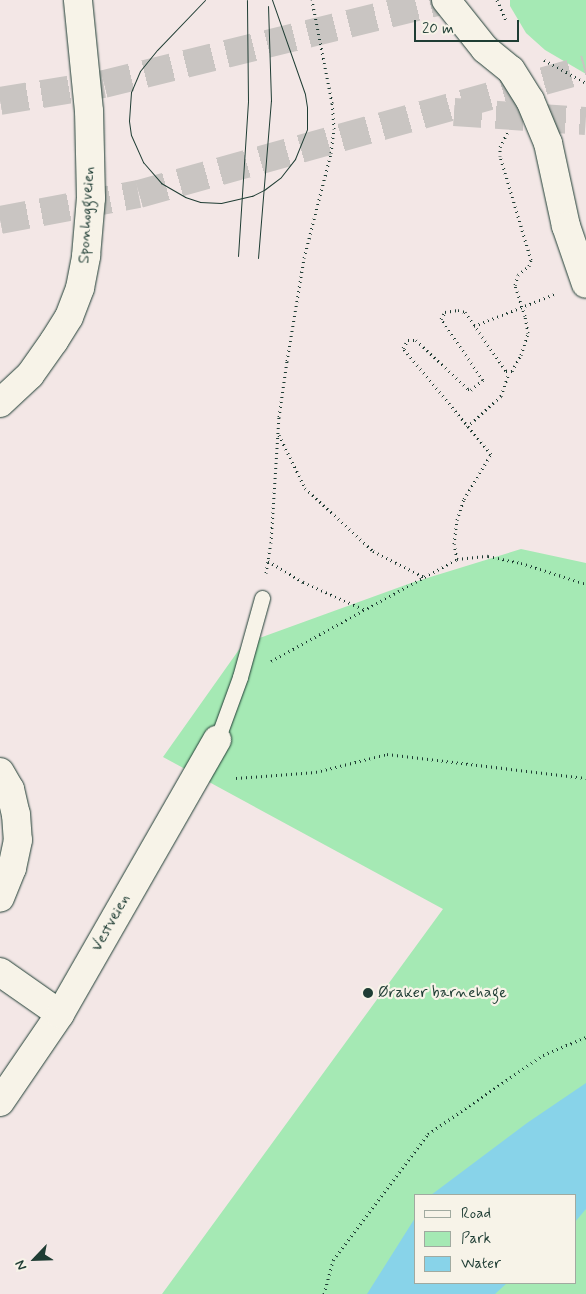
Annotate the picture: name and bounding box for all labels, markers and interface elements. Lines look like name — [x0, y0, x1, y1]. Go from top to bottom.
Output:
scale bar — [416, 10, 521, 42]
text: 20 m — [422, 19, 454, 39]
street label: Sponhoggveien — [75, 166, 99, 264]
street label: Vestveien — [87, 891, 135, 955]
place label: Øraker barnehage — [378, 983, 507, 1003]
marker: Øraker barnehage — [362, 987, 374, 999]
legend — [414, 1194, 576, 1284]
text: Road — [461, 1204, 491, 1224]
text: Park — [461, 1229, 491, 1249]
north arrow — [10, 1234, 60, 1284]
text: Water — [461, 1254, 501, 1274]
text: N — [11, 1257, 31, 1273]

